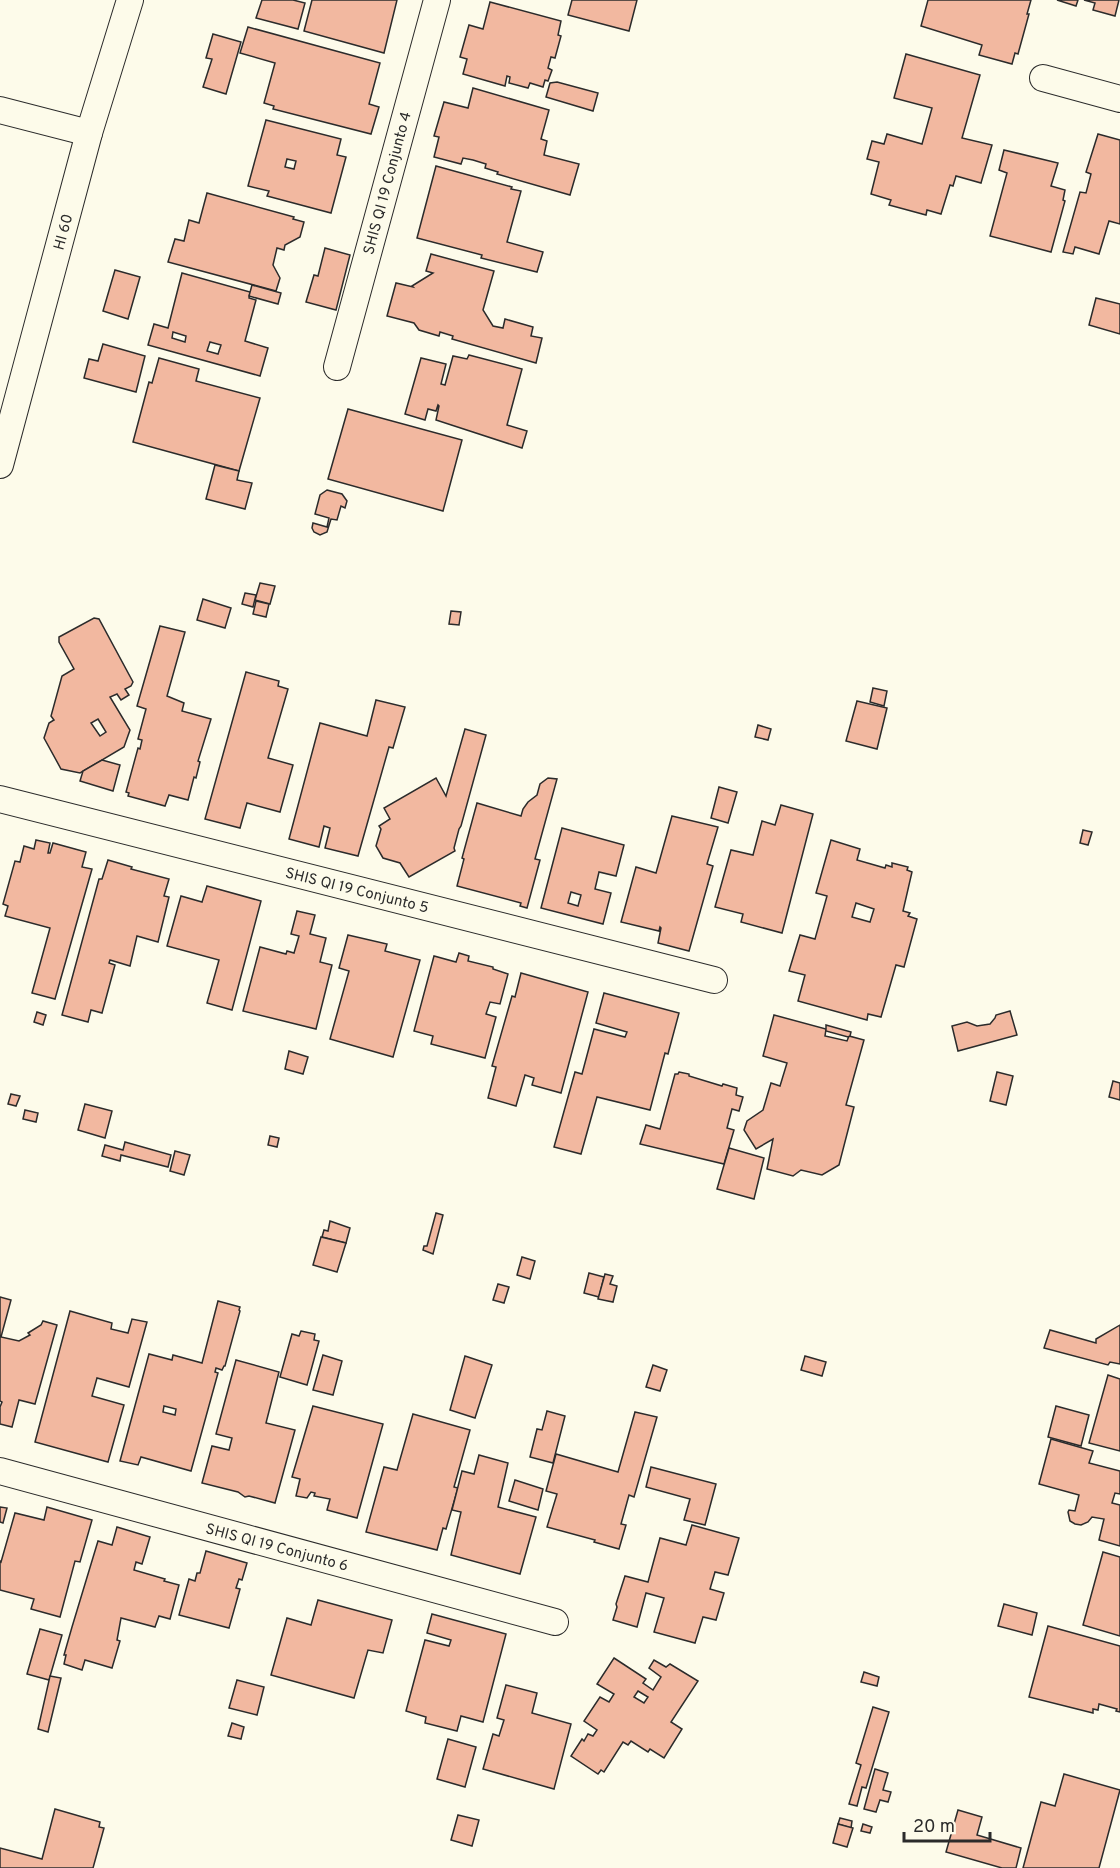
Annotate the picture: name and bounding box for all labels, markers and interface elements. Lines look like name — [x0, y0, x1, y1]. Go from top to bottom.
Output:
street label: SHIS QI 19 Conjunto 4 — [360, 110, 417, 257]
street label: HI 60 — [51, 212, 78, 253]
street label: SHIS QI 19 Conjunto 5 — [283, 864, 430, 918]
street label: SHIS QI 19 Conjunto 6 — [203, 1520, 350, 1577]
scale bar — [904, 1805, 990, 1843]
text: 20 m — [913, 1816, 955, 1839]

